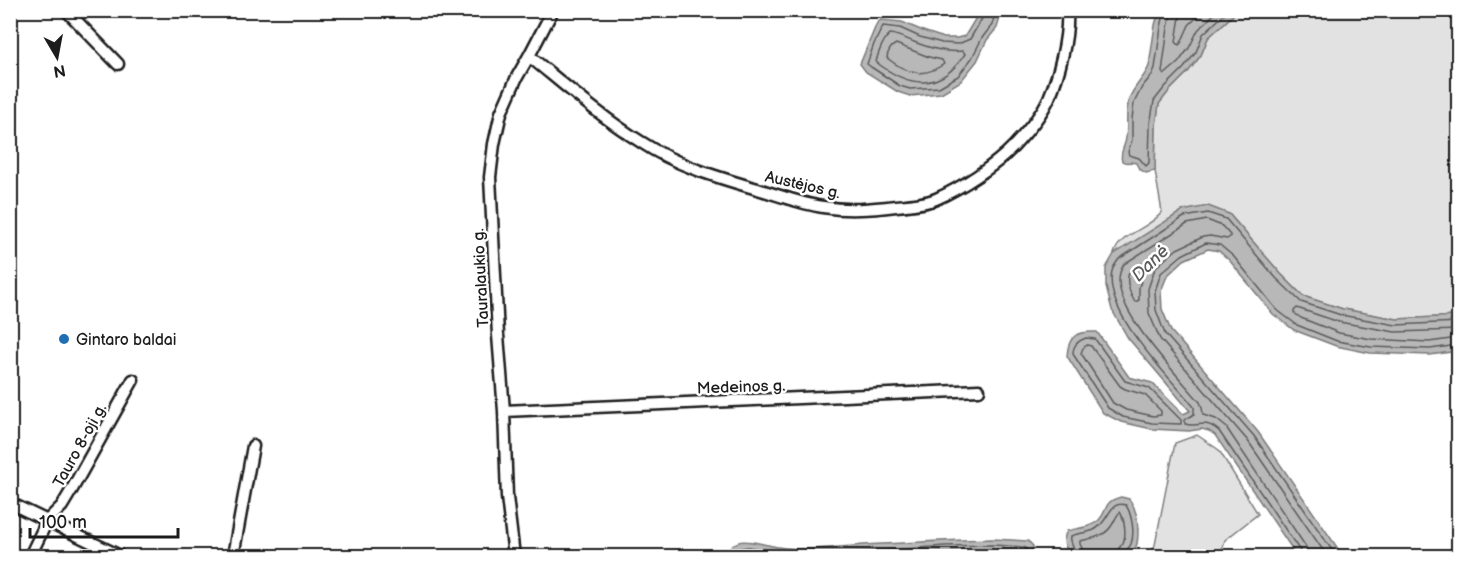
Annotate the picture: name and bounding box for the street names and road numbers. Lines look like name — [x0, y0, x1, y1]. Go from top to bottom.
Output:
street label: Austėjos g. — [763, 168, 842, 203]
street label: Tauralaukio g. — [469, 228, 494, 328]
street label: Medeinos g. — [697, 376, 786, 399]
street label: Tauro 8-oji g. — [49, 400, 111, 491]

